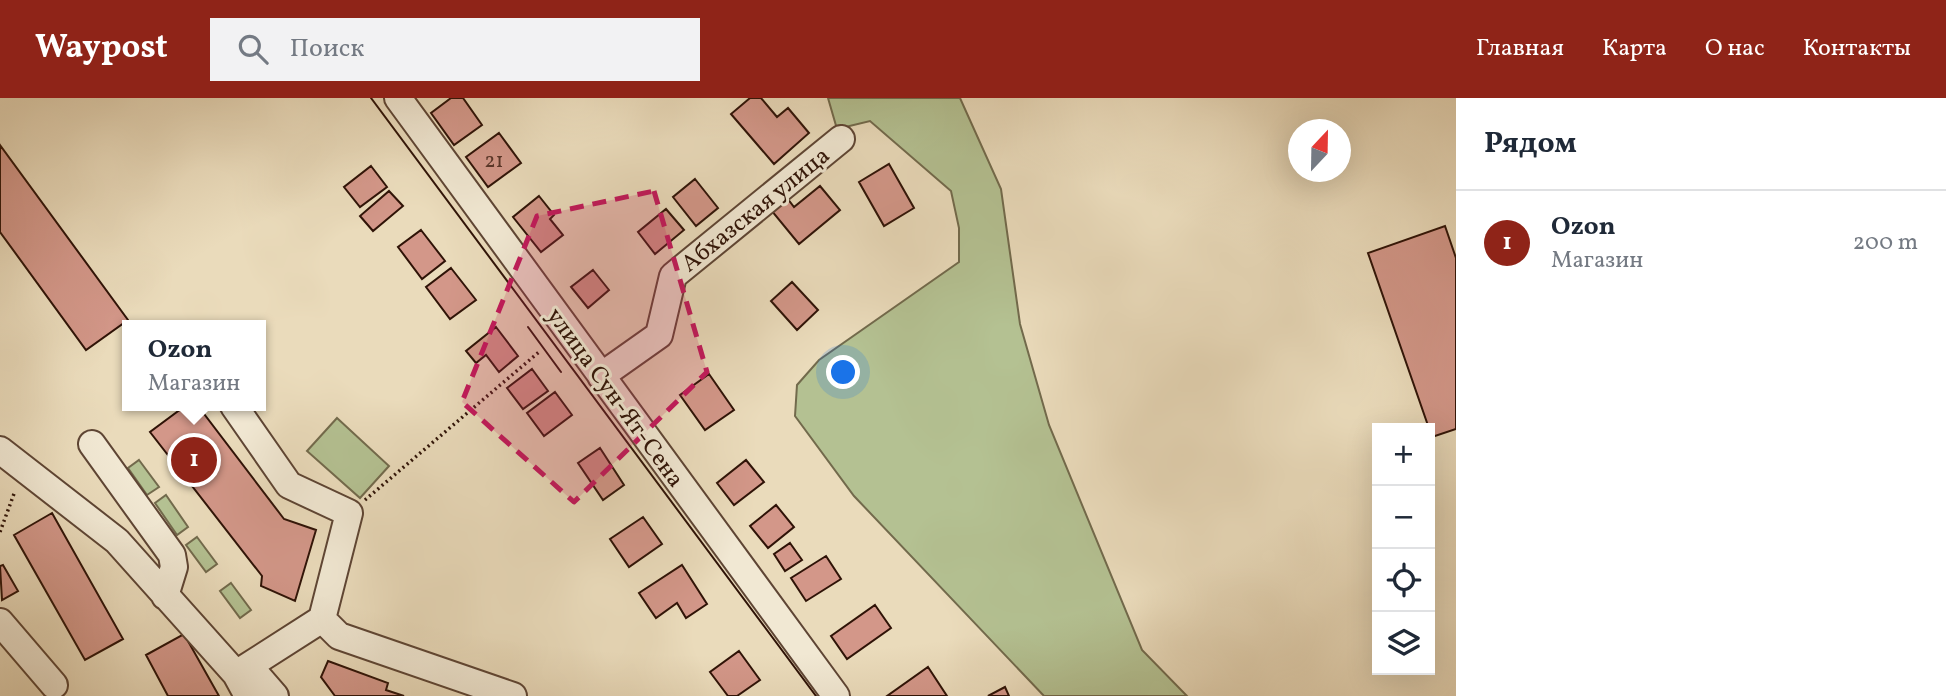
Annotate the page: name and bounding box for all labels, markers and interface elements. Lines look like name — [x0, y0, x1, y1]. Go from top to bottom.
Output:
search box — [210, 18, 700, 81]
text: Waypost — [35, 26, 168, 72]
icon: search — [234, 30, 272, 68]
text: Поиск — [290, 31, 364, 67]
text: Главная — [1476, 32, 1564, 66]
text: Карта — [1602, 32, 1667, 66]
text: О нас — [1705, 32, 1765, 66]
text: Контакты — [1803, 32, 1911, 66]
north arrow — [1288, 119, 1351, 182]
text: Рядом — [1484, 123, 1577, 165]
street label: Абхазская улица — [675, 140, 838, 281]
house number: 21 — [484, 147, 504, 176]
text: Ozon — [1551, 209, 1616, 245]
text: 1 — [1502, 227, 1512, 259]
text: 200 m — [1853, 227, 1918, 259]
text: Магазин — [1551, 245, 1643, 277]
street label: улица Сун-Ят-Сена — [537, 301, 691, 495]
popup — [122, 320, 266, 411]
text: Ozon — [148, 332, 212, 368]
your location — [826, 355, 860, 389]
text: Магазин — [148, 368, 240, 400]
map controls — [1372, 423, 1435, 675]
button: + — [1372, 423, 1435, 486]
pin: 1 — [171, 434, 217, 486]
button: − — [1372, 486, 1435, 549]
button: locate — [1372, 549, 1435, 612]
button: layers — [1372, 612, 1435, 675]

